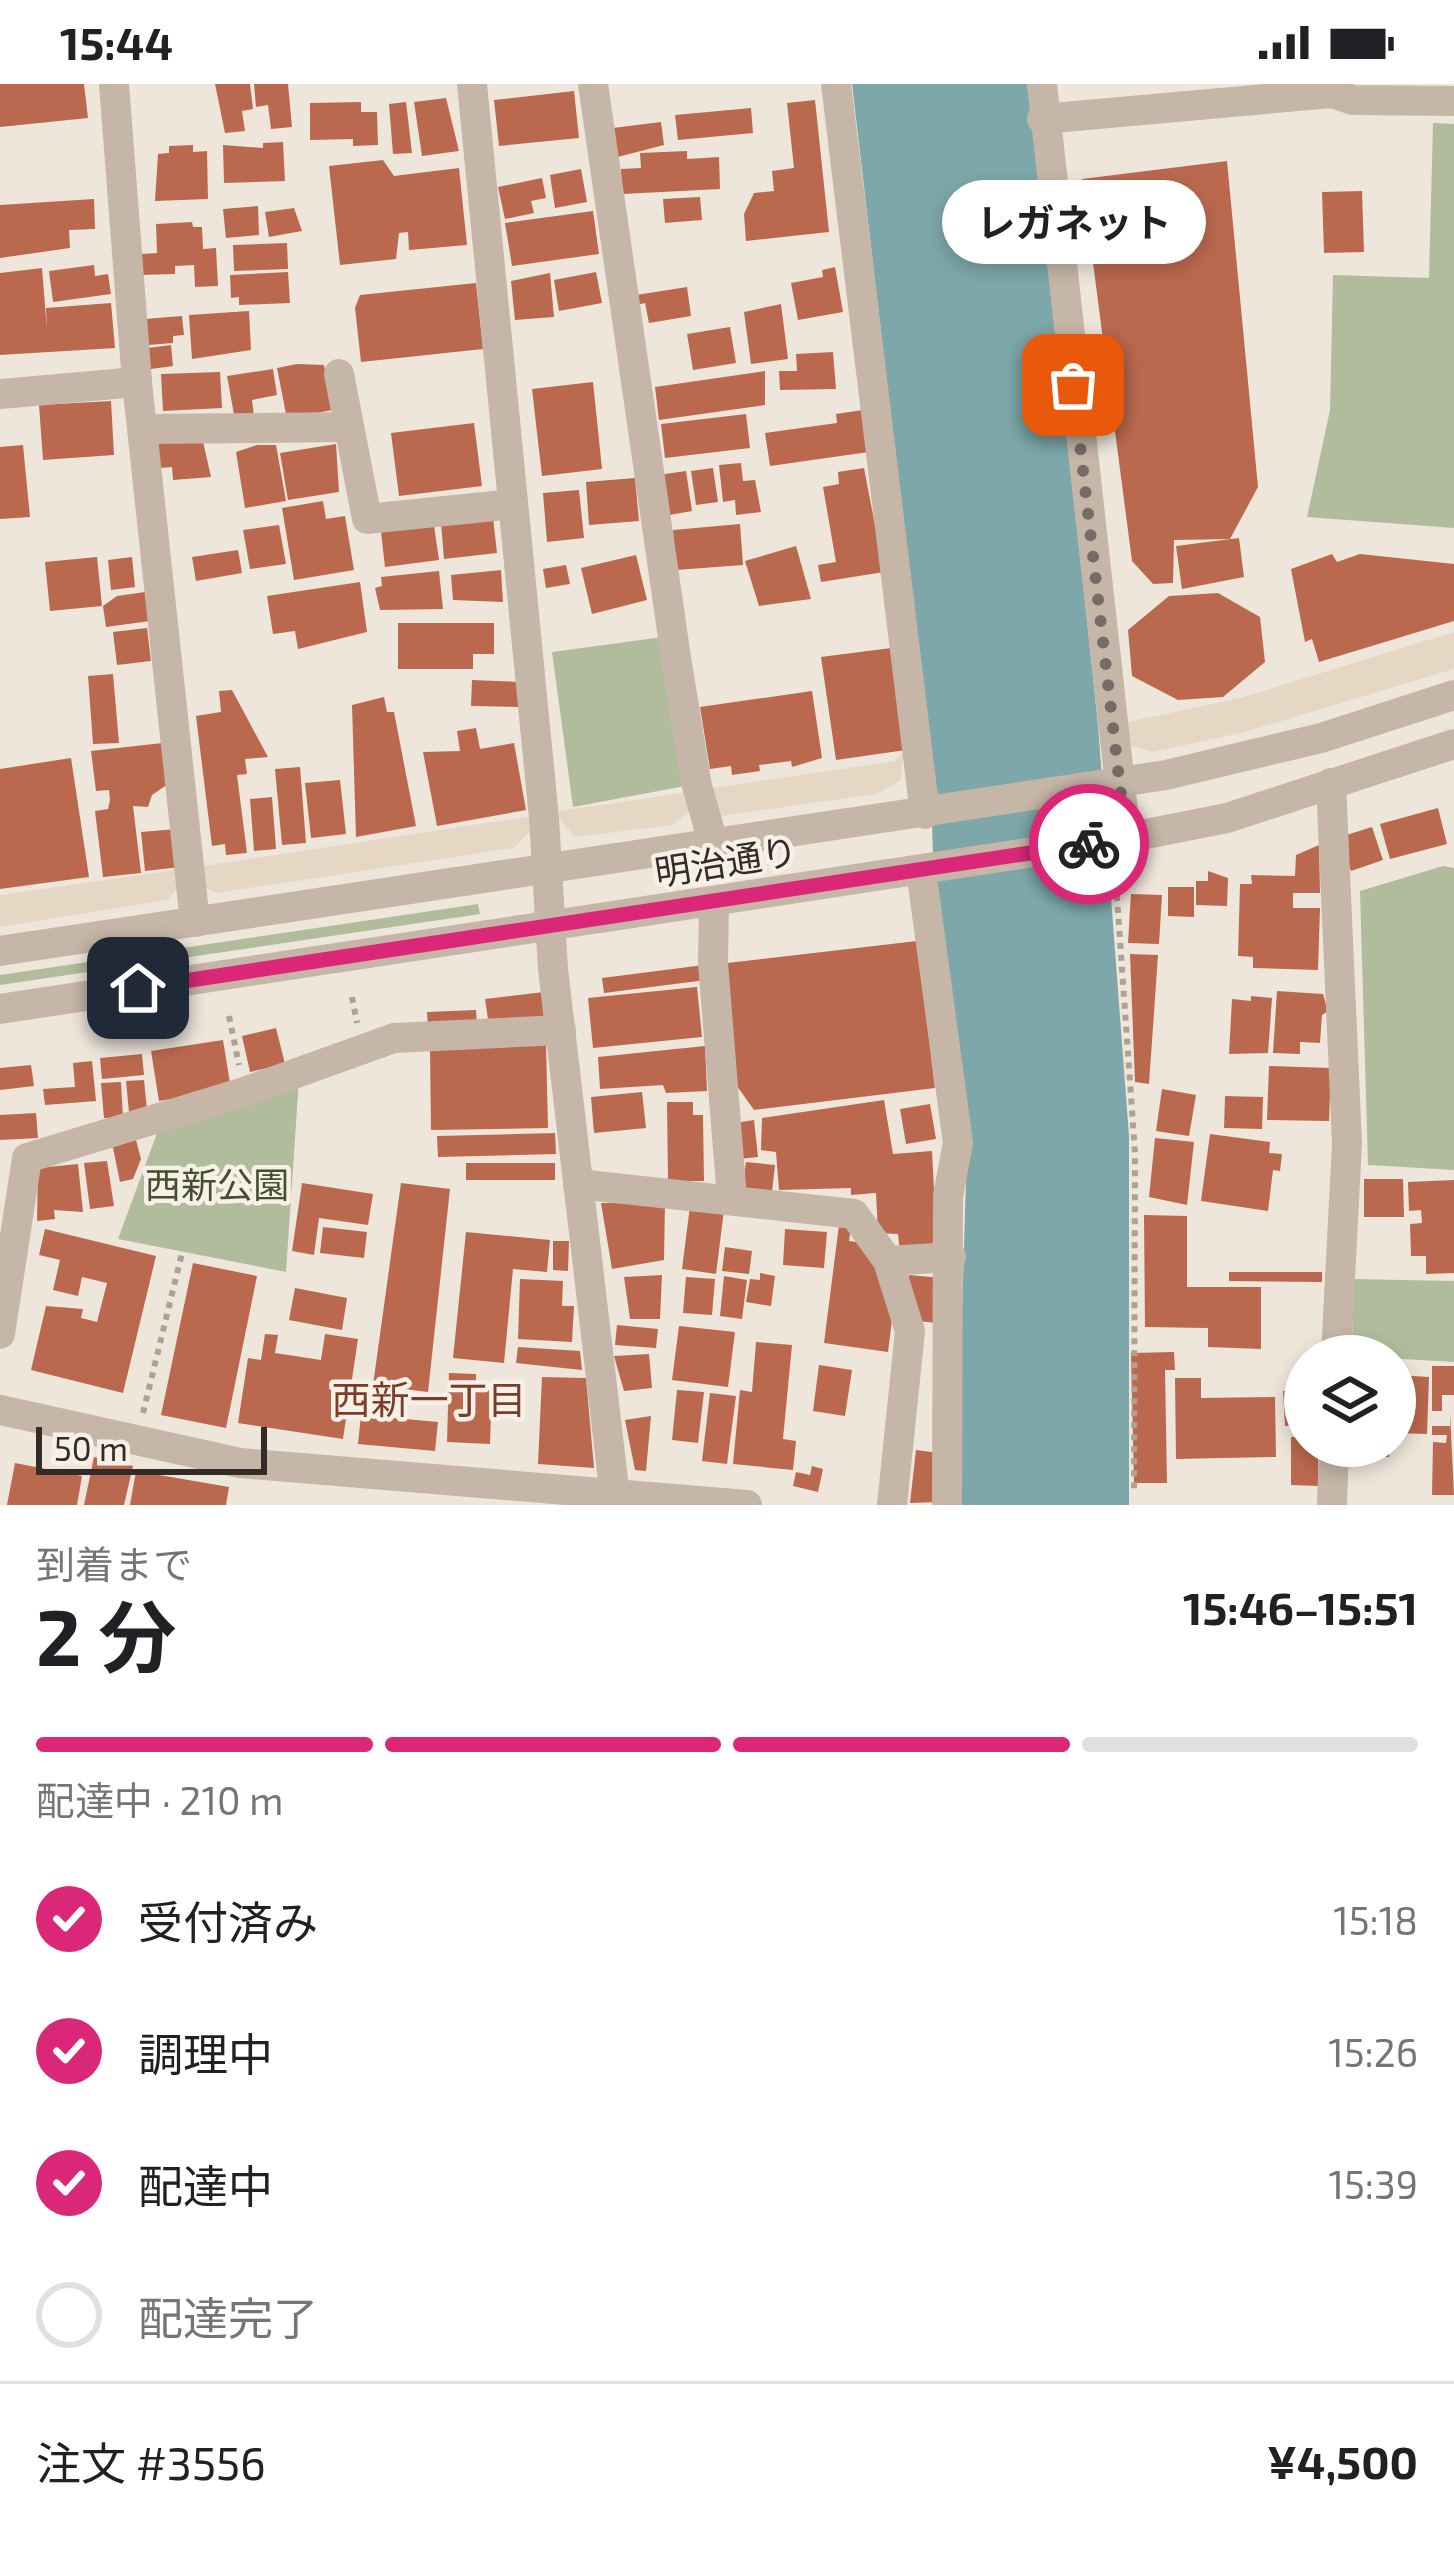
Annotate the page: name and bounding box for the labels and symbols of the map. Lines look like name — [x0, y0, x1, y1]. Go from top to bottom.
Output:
callout: レガネット — [941, 181, 1205, 265]
pin — [1022, 334, 1124, 436]
courier — [1029, 784, 1149, 904]
street label: 明治通り — [651, 828, 800, 893]
pin — [87, 937, 189, 1039]
park label: 西新公園 — [145, 1162, 289, 1205]
district label: 西新一丁目 — [331, 1375, 527, 1422]
scale bar — [36, 1421, 267, 1474]

